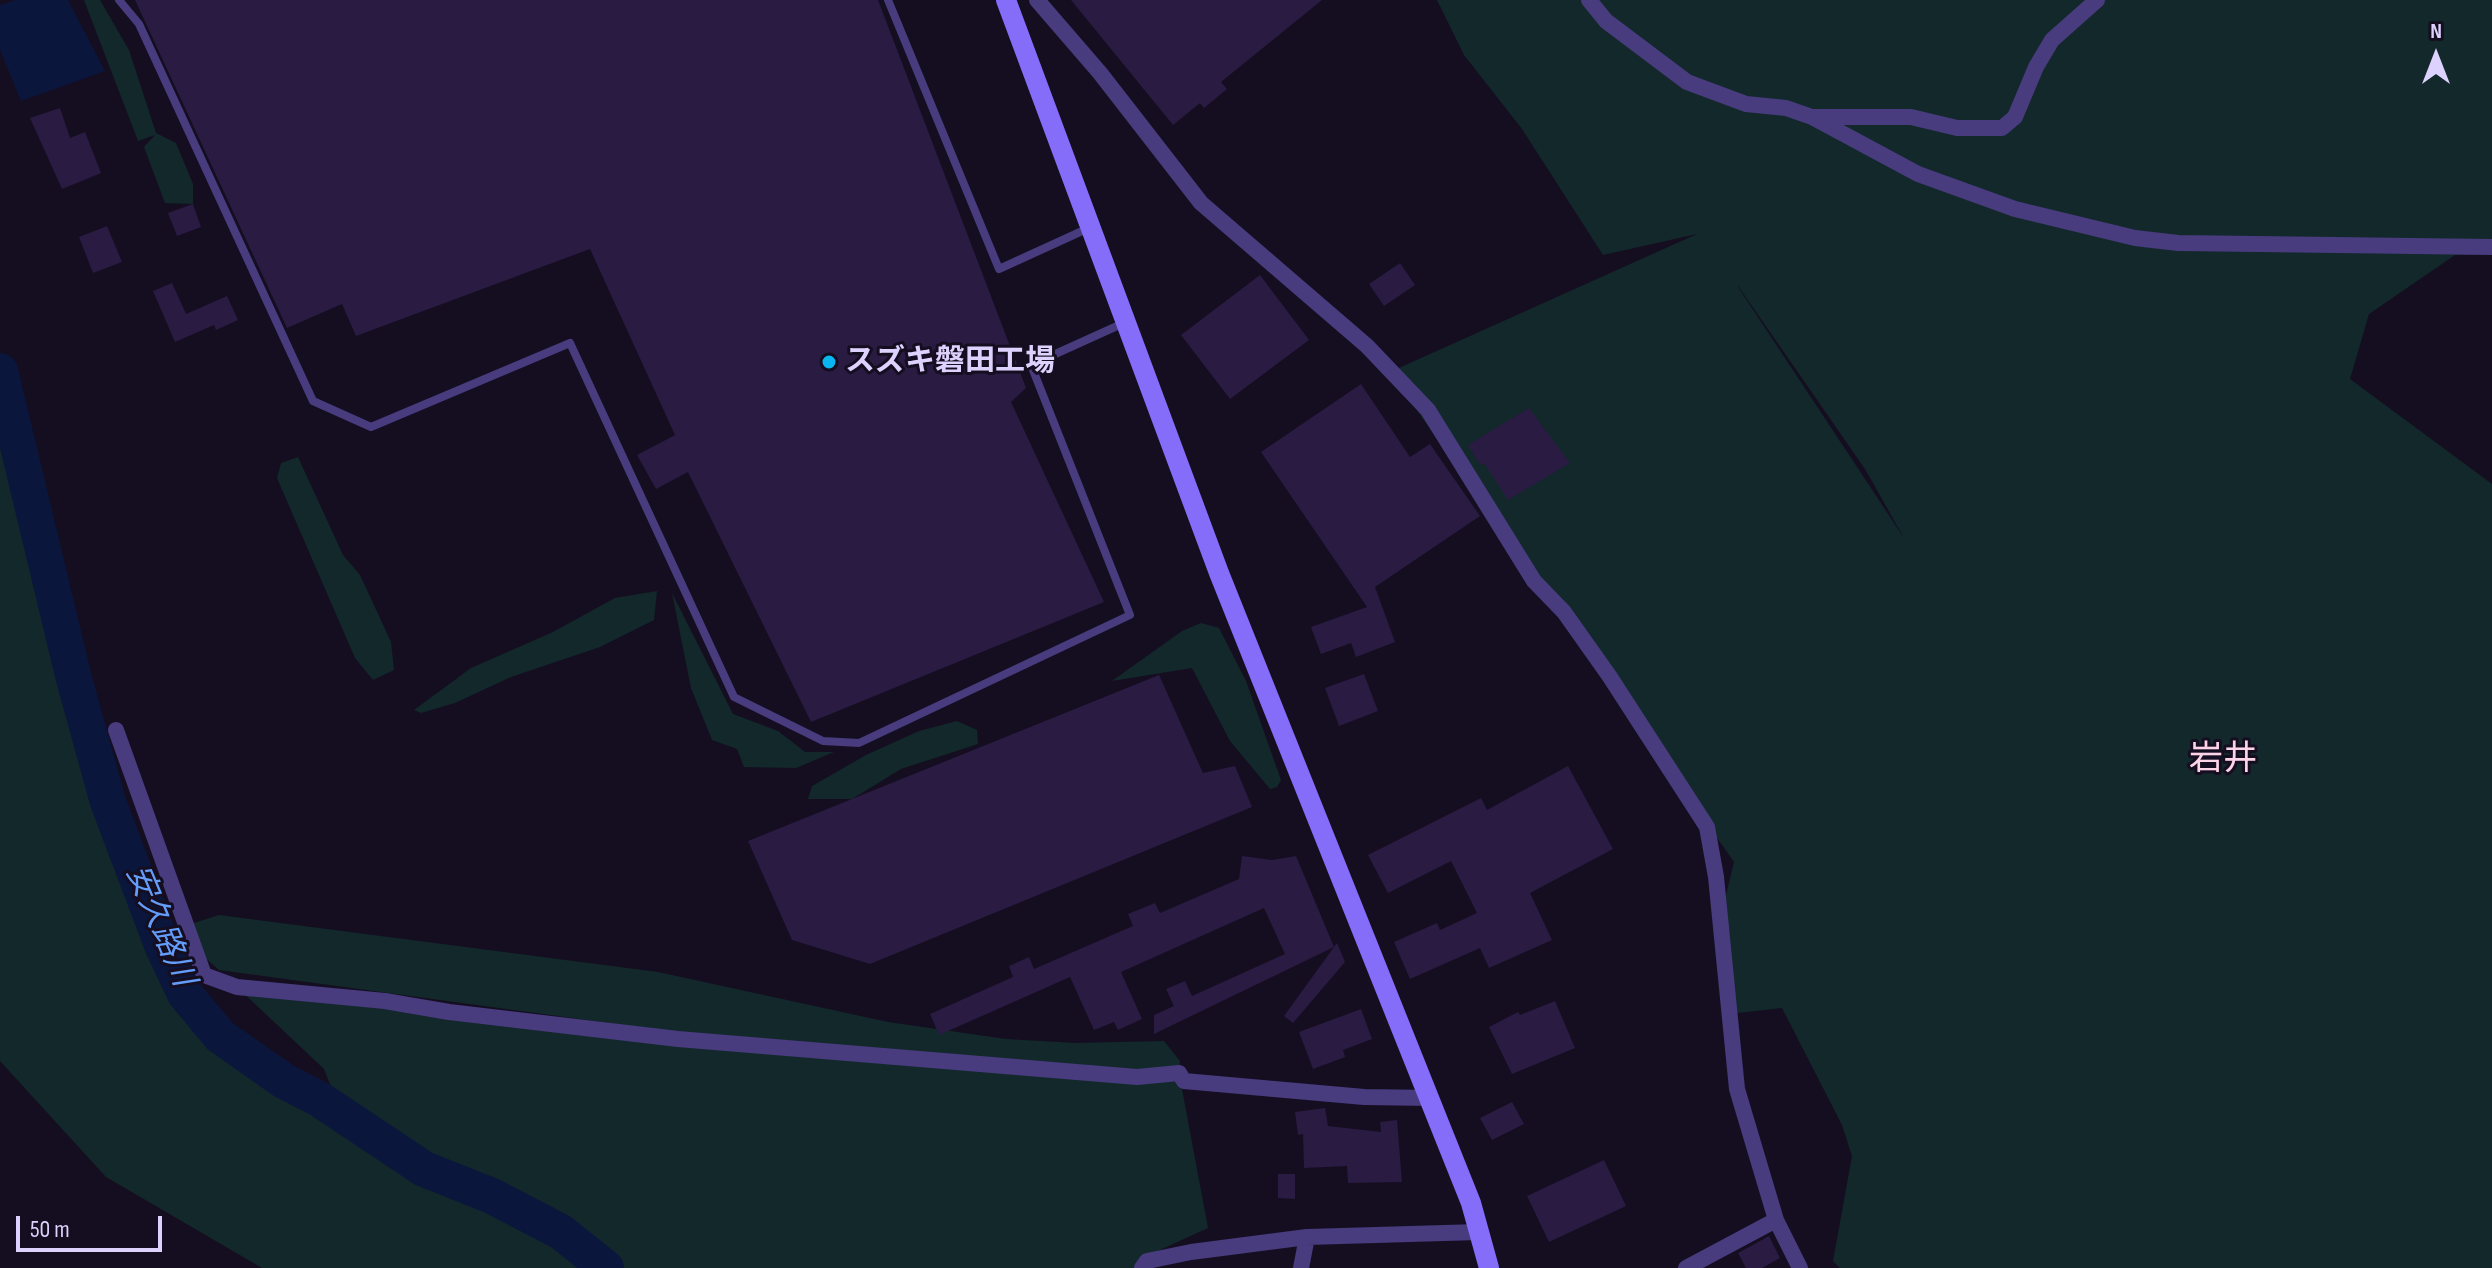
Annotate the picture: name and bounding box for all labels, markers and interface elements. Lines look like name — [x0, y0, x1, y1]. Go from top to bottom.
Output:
north arrow — [2396, 16, 2476, 96]
text: N — [2430, 18, 2442, 45]
place label: スズキ磐田工場 — [845, 344, 1055, 380]
marker: スズキ磐田工場 — [820, 353, 838, 371]
district label: 岩井 — [2189, 740, 2257, 780]
water label: 安久路川 — [116, 860, 202, 992]
scale bar — [20, 1200, 166, 1250]
text: 50 m — [30, 1215, 70, 1244]

